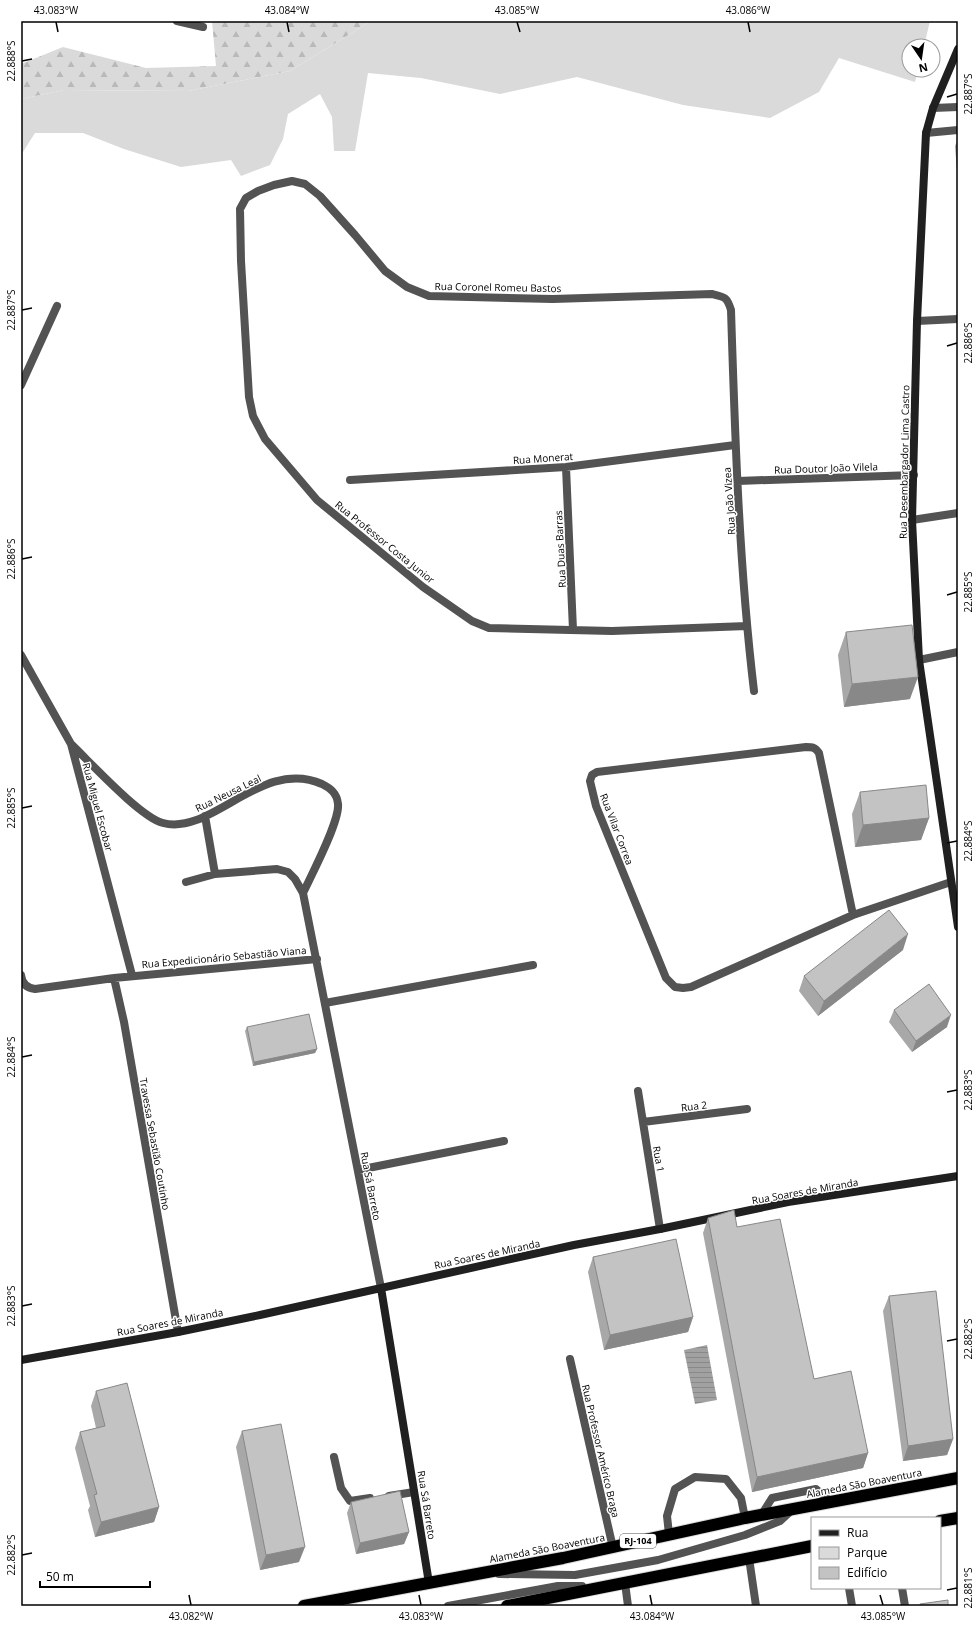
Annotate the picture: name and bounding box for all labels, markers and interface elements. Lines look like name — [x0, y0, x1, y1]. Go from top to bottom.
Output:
text: 43.083°W — [34, 3, 79, 17]
text: 43.084°W — [265, 3, 310, 17]
text: 43.085°W — [495, 3, 540, 17]
text: 43.086°W — [726, 3, 771, 17]
north arrow — [901, 38, 941, 78]
text: 22.888°S — [4, 41, 18, 81]
text: N — [917, 60, 929, 77]
text: 22.887°S — [961, 74, 975, 114]
street label: Rua Coronel Romeu Bastos — [435, 279, 562, 295]
text: 22.887°S — [4, 290, 18, 330]
text: 22.886°S — [961, 323, 975, 363]
street label: Rua Desembargador Lima Castro — [896, 385, 912, 539]
street label: Rua Monerat — [512, 449, 574, 467]
street label: Rua Doutor João Vilela — [774, 459, 878, 477]
street label: Rua João Vizea — [720, 467, 738, 535]
street label: Rua Professor Costa Junior — [332, 497, 438, 587]
street label: Rua Duas Barras — [551, 510, 569, 588]
text: 22.886°S — [4, 539, 18, 579]
text: 22.885°S — [961, 572, 975, 612]
street label: Rua Miguel Escobar — [79, 761, 117, 853]
street label: Rua Neusa Leal — [193, 771, 263, 815]
text: 22.885°S — [4, 788, 18, 828]
street label: Rua Vilar Correa — [597, 791, 637, 867]
text: 22.884°S — [961, 821, 975, 861]
street label: Rua Expedicionário Sebastião Viana — [141, 943, 307, 971]
text: 22.884°S — [4, 1037, 18, 1077]
text: 22.883°S — [961, 1070, 975, 1110]
street label: Travessa Sebastião Coutinho — [136, 1077, 174, 1211]
street label: Rua 2 — [680, 1097, 708, 1115]
street label: Rua 1 — [650, 1145, 668, 1173]
street label: Rua Sá Barreto — [357, 1151, 385, 1221]
street label: Rua Soares de Miranda — [751, 1175, 859, 1207]
street label: Rua Soares de Miranda — [433, 1236, 541, 1272]
text: 22.883°S — [4, 1286, 18, 1326]
street label: Rua Soares de Miranda — [116, 1305, 224, 1339]
text: 22.882°S — [961, 1319, 975, 1359]
street label: Rua Professor Américo Braga — [579, 1383, 623, 1519]
street label: Alameda São Boaventura — [805, 1465, 923, 1501]
street label: Rua Sá Barreto — [415, 1470, 439, 1540]
legend — [811, 1517, 941, 1589]
text: Rua — [847, 1524, 868, 1541]
street label: Alameda São Boaventura — [488, 1530, 606, 1566]
road number: RJ-104 — [620, 1534, 656, 1548]
text: 22.882°S — [4, 1535, 18, 1575]
text: Parque — [847, 1544, 887, 1561]
scale bar — [40, 1563, 150, 1589]
text: Edifício — [847, 1564, 887, 1581]
text: 50 m — [46, 1568, 74, 1585]
text: 22.881°S — [961, 1568, 975, 1608]
text: 43.082°W — [169, 1609, 214, 1623]
text: 43.083°W — [399, 1609, 444, 1623]
text: 43.084°W — [630, 1609, 675, 1623]
text: 43.085°W — [861, 1609, 906, 1623]

